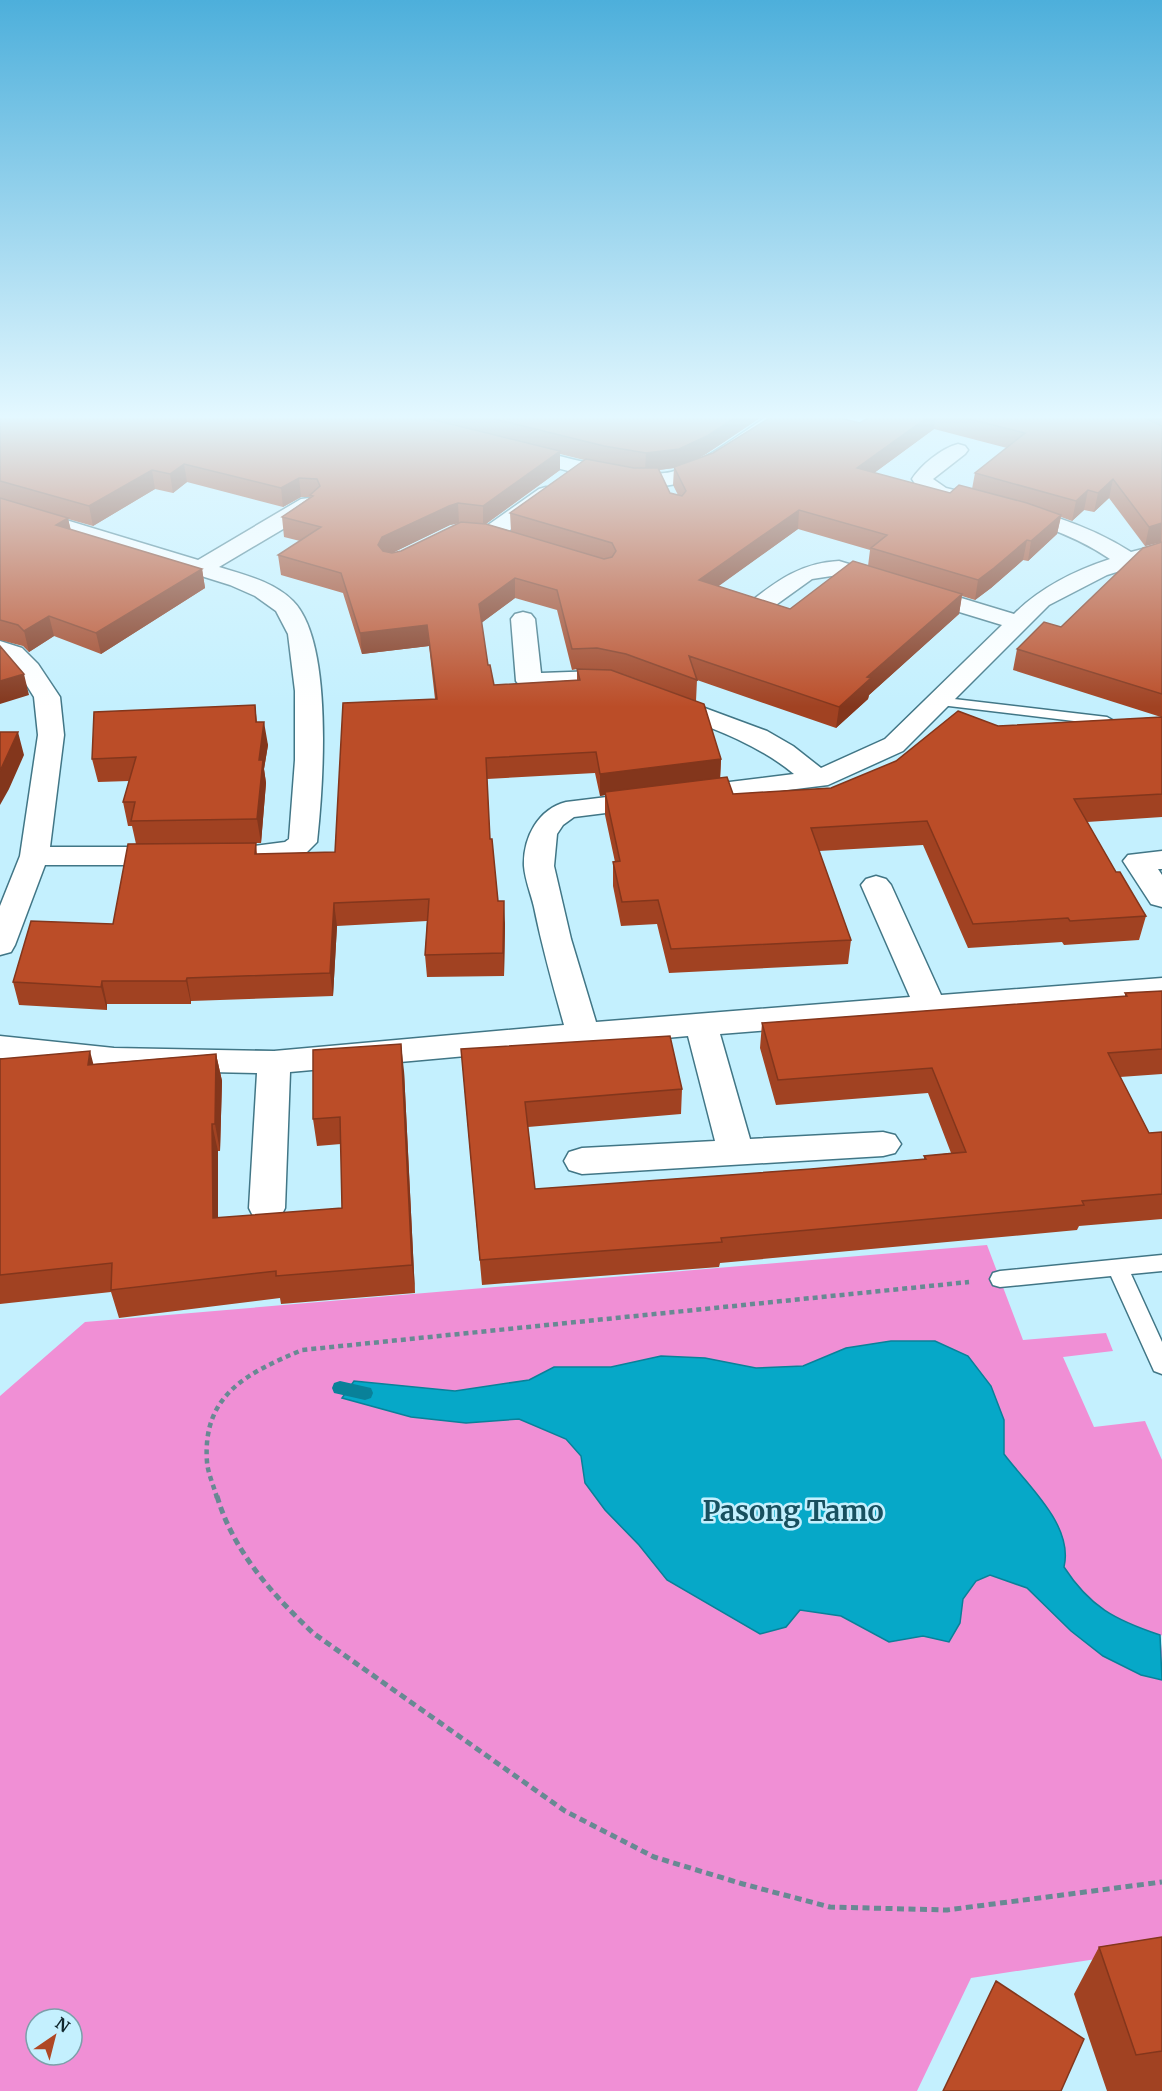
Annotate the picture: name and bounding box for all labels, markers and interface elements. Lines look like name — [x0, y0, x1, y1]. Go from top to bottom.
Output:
district label: Pasong Tamo — [702, 1494, 884, 1528]
north arrow — [24, 2007, 84, 2067]
text: N — [52, 2013, 74, 2037]

